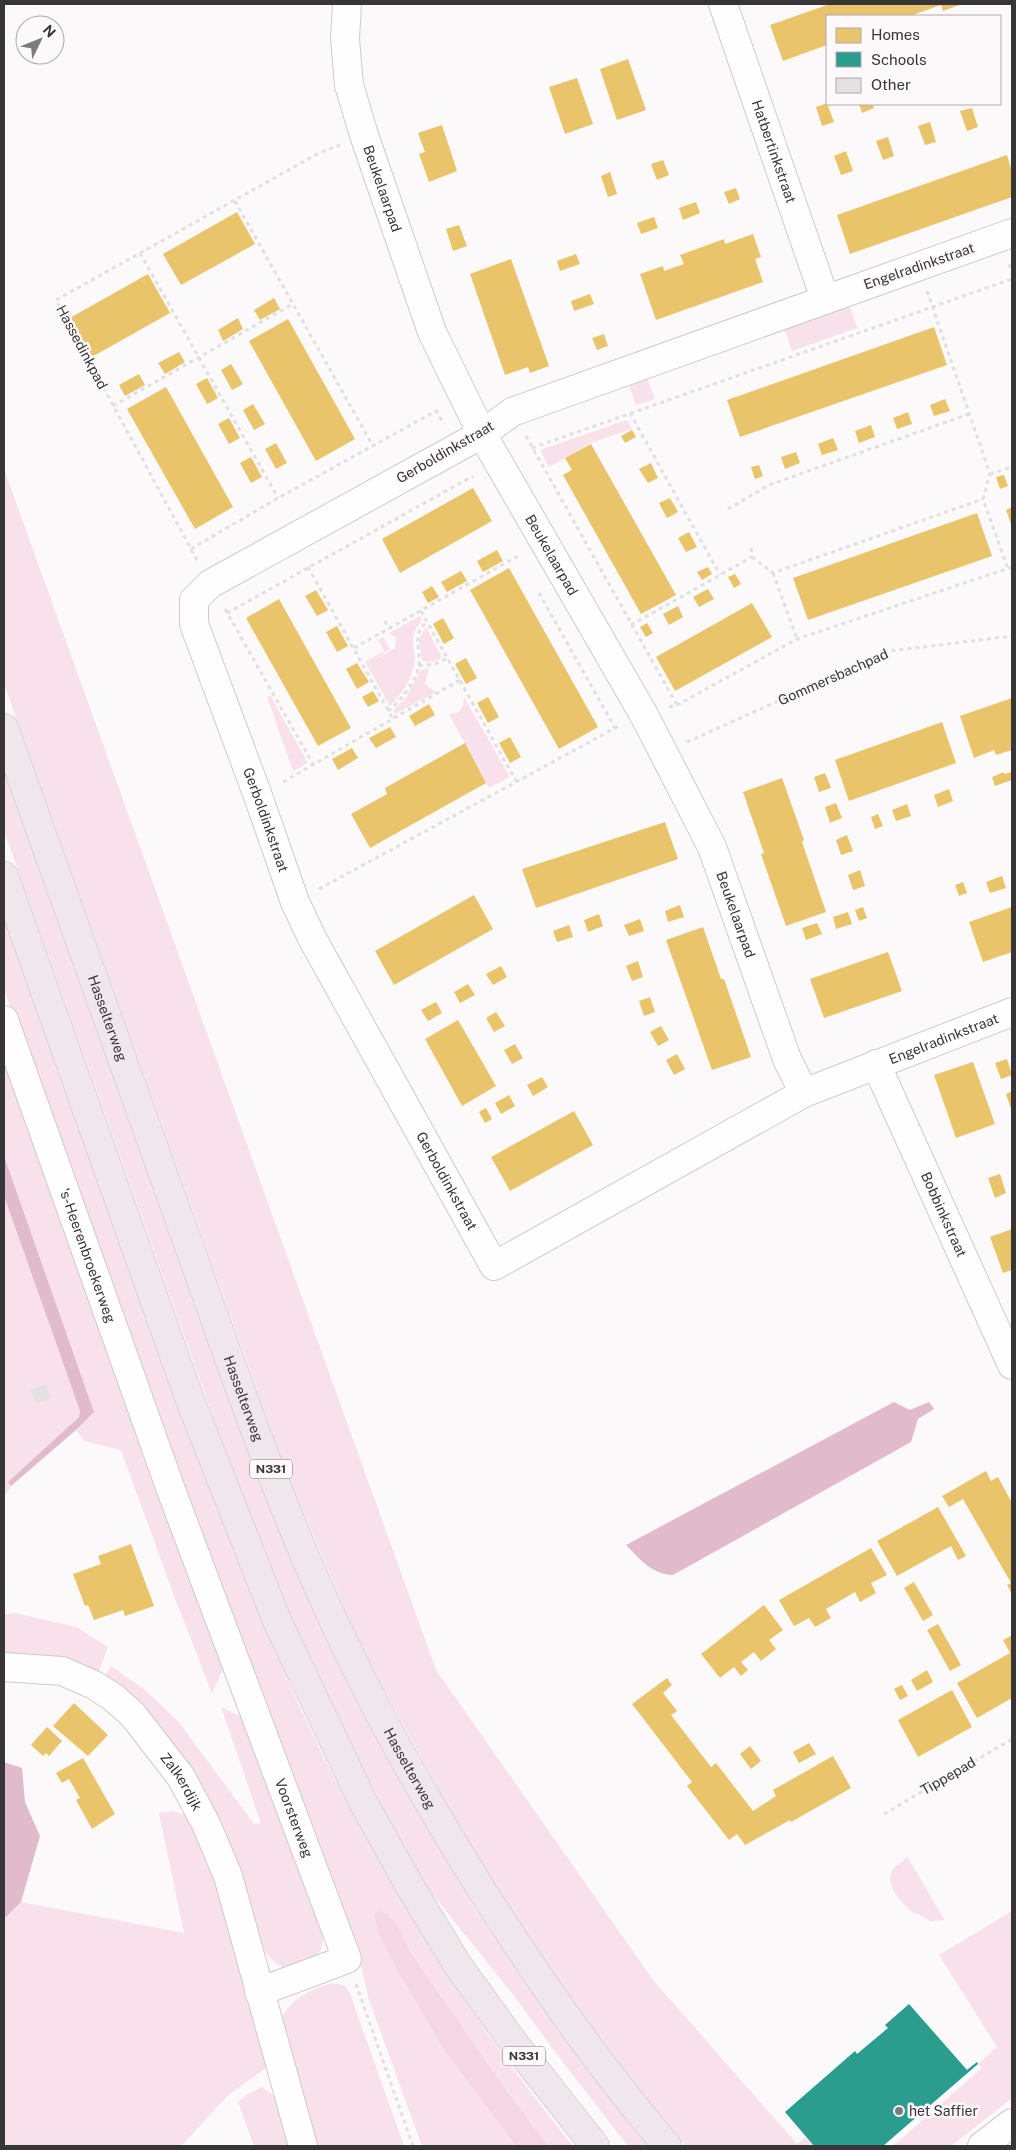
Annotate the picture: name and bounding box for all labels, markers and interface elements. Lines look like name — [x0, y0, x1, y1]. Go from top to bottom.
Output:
north arrow — [15, 15, 65, 65]
legend — [826, 15, 1001, 105]
text: N — [40, 22, 59, 41]
text: Homes — [871, 26, 920, 43]
text: Schools — [871, 51, 927, 68]
text: Other — [871, 76, 911, 93]
street label: Hatbertinkstraat — [749, 98, 799, 205]
street label: Beukelaarpad — [360, 143, 405, 234]
street label: Engelradinkstraat — [862, 240, 976, 292]
street label: Hassedinkpad — [53, 302, 111, 392]
street label: Gerboldinkstraat — [393, 418, 497, 486]
street label: Beukelaarpad — [522, 512, 581, 598]
street label: Gommersbachpad — [775, 646, 891, 708]
street label: Gerboldinkstraat — [240, 765, 292, 874]
street label: Beukelaarpad — [713, 869, 759, 960]
street label: Hasselterweg — [85, 973, 130, 1064]
street label: Engelradinkstraat — [886, 1010, 1001, 1067]
street label: Gerboldinkstraat — [413, 1129, 480, 1233]
street label: Bobbinkstraat — [918, 1169, 970, 1259]
street label: 's-Heerenbroekerweg — [56, 1186, 119, 1325]
street label: Hasselterweg — [221, 1353, 267, 1444]
road number: N331 — [250, 1460, 292, 1478]
street label: Hasselterweg — [381, 1725, 439, 1812]
street label: Zalkerdijk — [157, 1750, 205, 1813]
street label: Tippepad — [918, 1754, 978, 1798]
street label: Voorsterweg — [272, 1776, 316, 1860]
road number: N331 — [503, 2046, 545, 2066]
place label: het Saffier — [909, 2103, 978, 2119]
marker: het Saffier — [893, 2105, 905, 2117]

